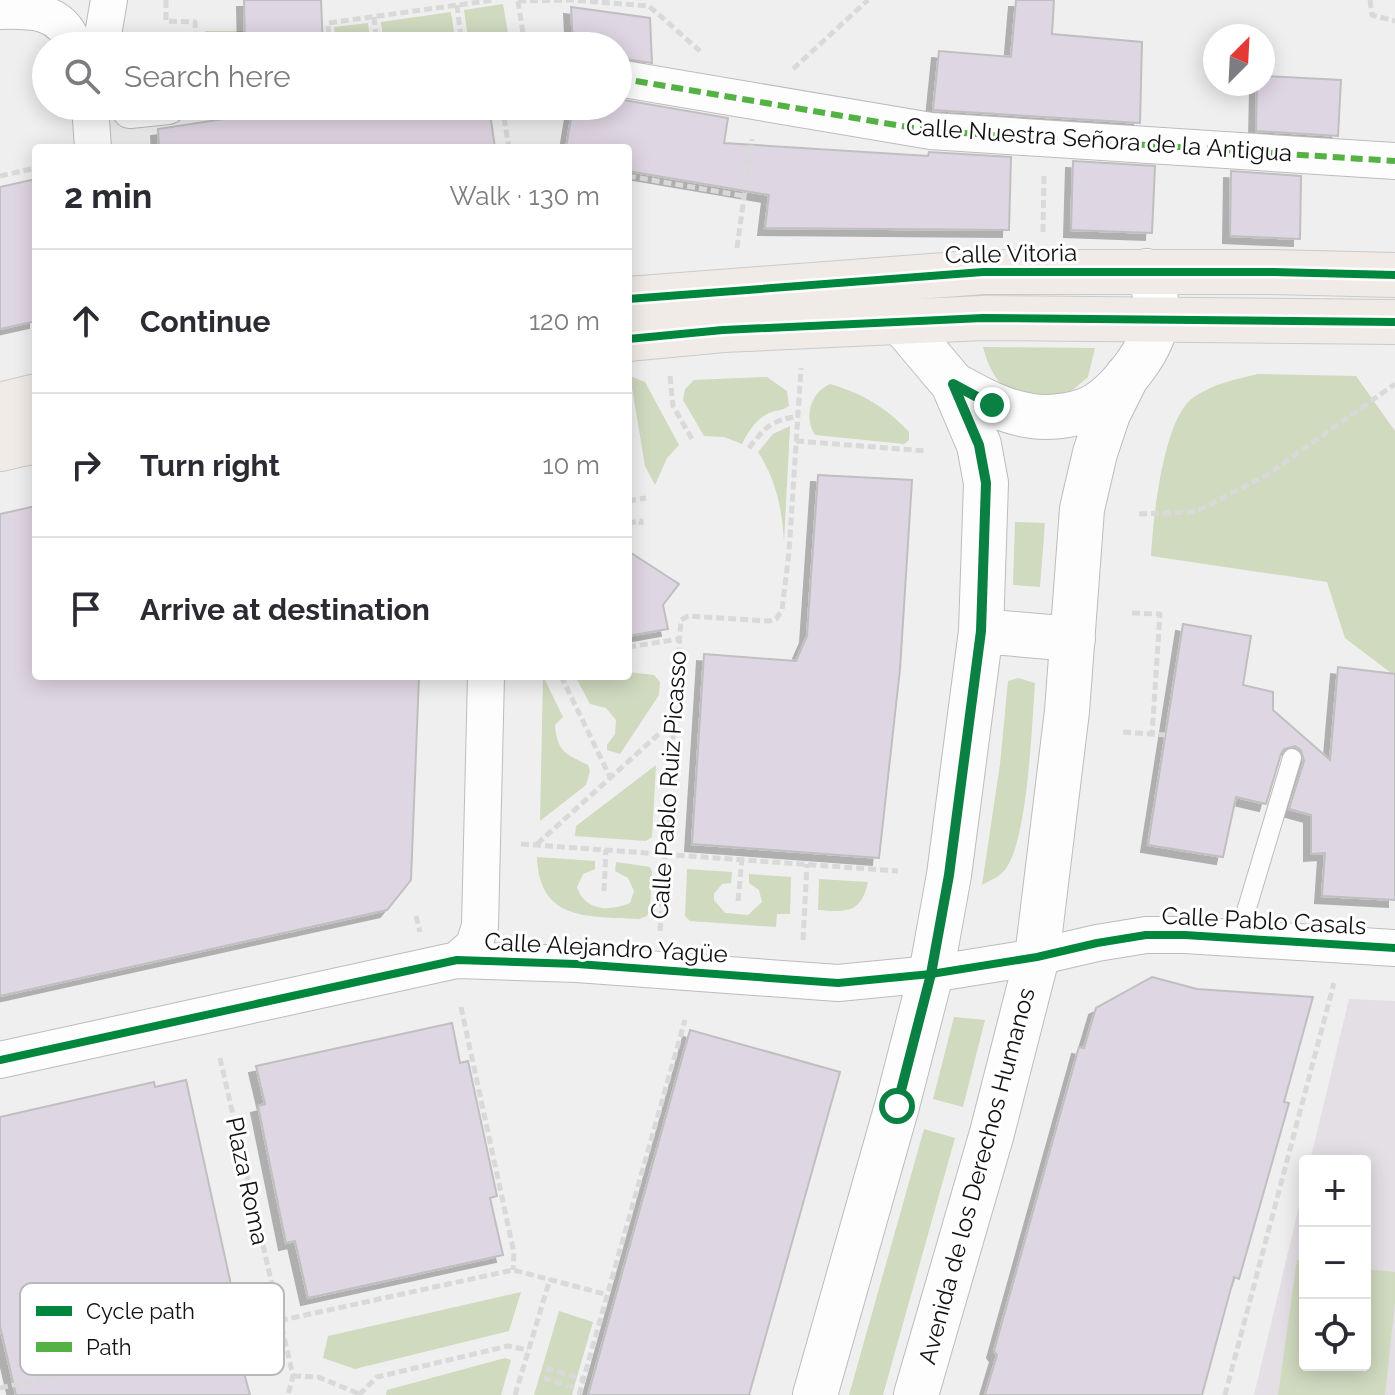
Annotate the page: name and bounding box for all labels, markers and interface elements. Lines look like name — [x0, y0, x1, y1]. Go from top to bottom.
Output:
north arrow — [1203, 24, 1275, 96]
search box — [32, 32, 632, 120]
icon: search — [60, 54, 104, 98]
text: Search here — [124, 59, 291, 94]
street label: Calle Nuestra Señora de la Antigua — [905, 112, 1293, 167]
text: 2 min — [64, 176, 152, 216]
text: Walk · 130 m — [450, 181, 600, 211]
street label: Calle Vitoria — [945, 238, 1077, 269]
icon: ahead — [64, 299, 108, 343]
text: Continue — [140, 304, 271, 339]
text: 120 m — [529, 306, 600, 336]
route end — [974, 387, 1010, 423]
icon: right — [64, 443, 108, 487]
text: Turn right — [140, 448, 280, 483]
text: 10 m — [542, 450, 600, 480]
icon: arrive — [64, 587, 108, 631]
text: Arrive at destination — [140, 592, 430, 627]
street label: Calle Pablo Ruiz Picasso — [645, 650, 692, 920]
street label: Calle Pablo Casals — [1161, 901, 1367, 940]
street label: Calle Alejandro Yagüe — [484, 927, 728, 968]
street label: Avenida de los Derechos Humanos — [912, 985, 1041, 1367]
route start — [879, 1088, 915, 1124]
street label: Plaza Roma — [220, 1114, 275, 1248]
map controls — [1299, 1155, 1371, 1371]
button: + — [1299, 1155, 1371, 1227]
button: − — [1299, 1227, 1371, 1299]
legend — [20, 1283, 284, 1375]
text: Cycle path — [86, 1298, 195, 1324]
button: locate — [1299, 1299, 1371, 1371]
text: Path — [86, 1334, 132, 1360]

